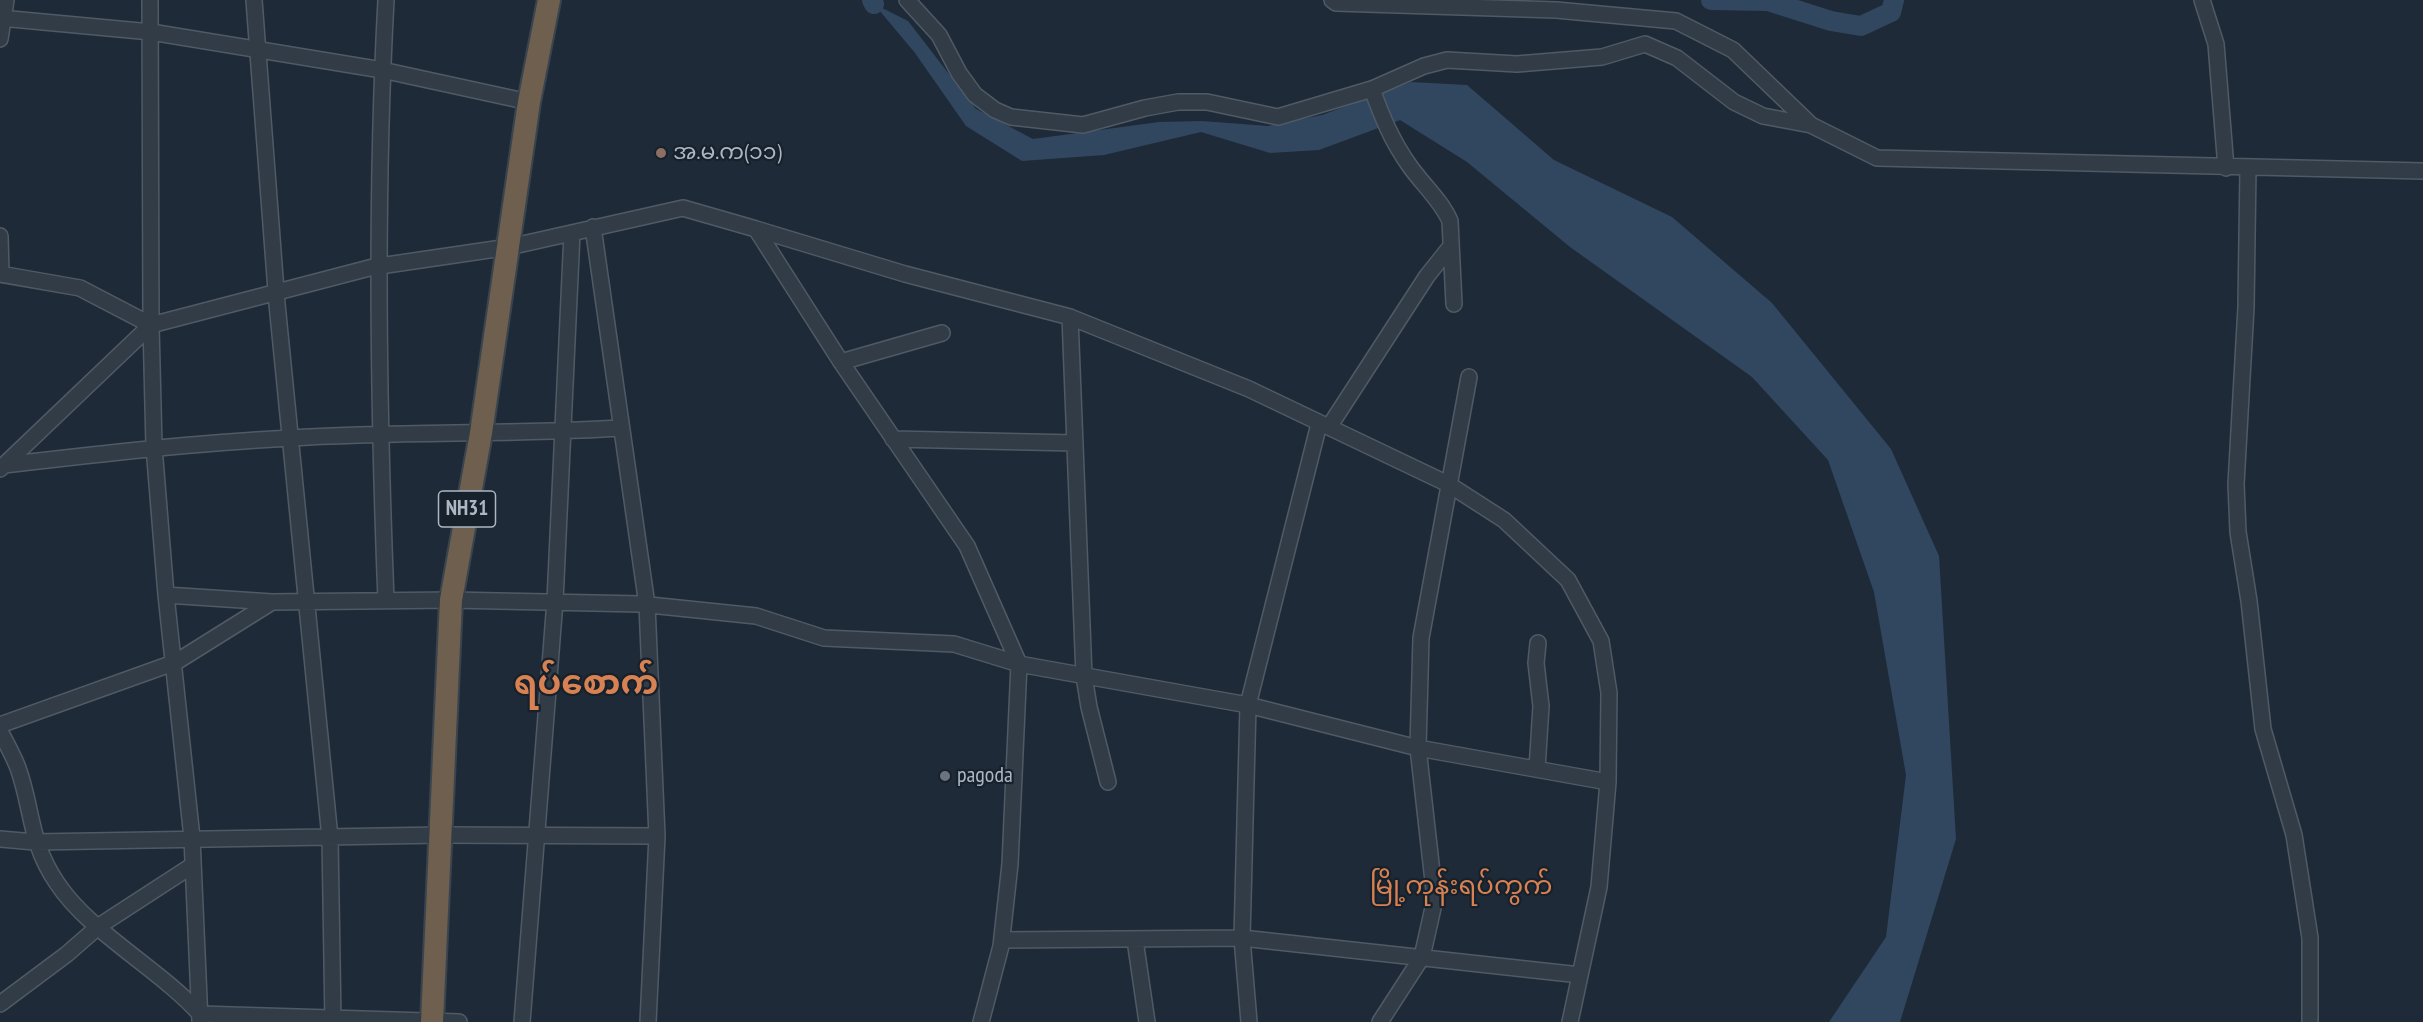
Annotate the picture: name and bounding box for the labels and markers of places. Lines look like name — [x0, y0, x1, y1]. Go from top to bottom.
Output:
place label: အ.မ.က(၁၁) — [673, 140, 782, 166]
marker: အ.မ.က(၁၁) — [654, 146, 668, 160]
place label: pagoda — [957, 763, 1013, 789]
marker: pagoda — [938, 769, 952, 783]

